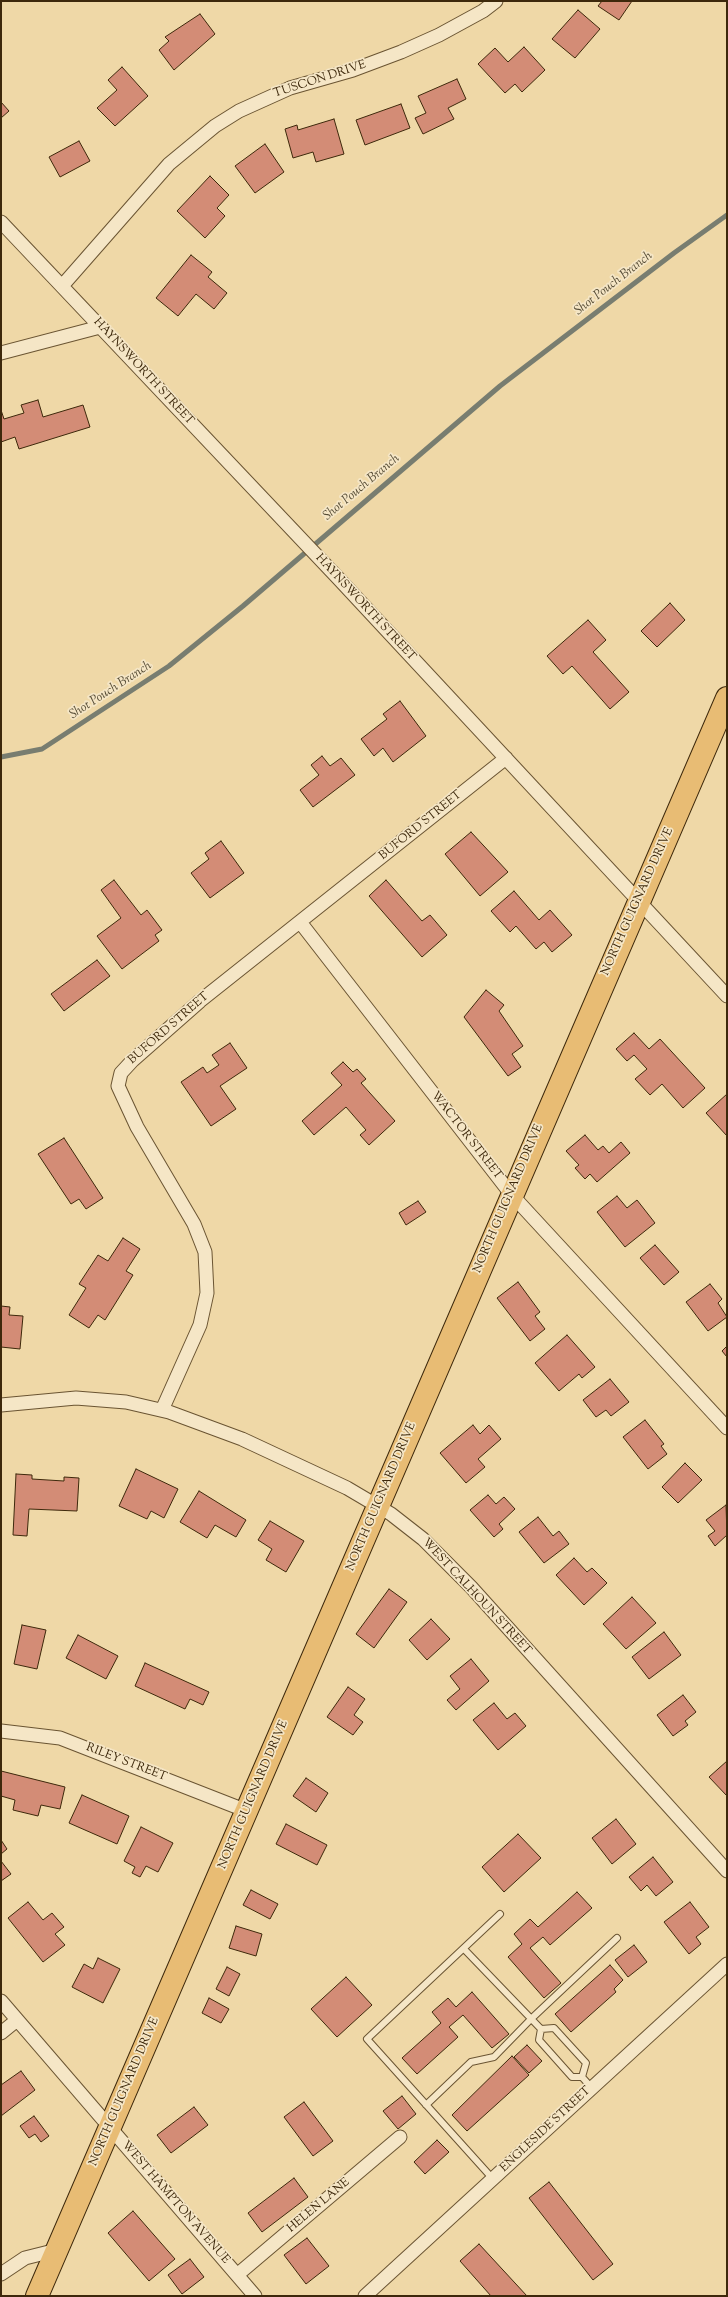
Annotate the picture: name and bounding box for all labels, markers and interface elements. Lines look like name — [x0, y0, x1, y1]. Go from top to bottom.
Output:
street label: TUSCON DRIVE — [272, 58, 368, 102]
water label: Shot Pouch Branch — [572, 249, 656, 319]
street label: HAYNSWORTH STREET — [90, 316, 196, 428]
water label: Shot Pouch Branch — [321, 452, 403, 524]
street label: HAYNSWORTH STREET — [312, 552, 418, 664]
water label: Shot Pouch Branch — [67, 659, 155, 723]
street label: BUFORD STREET — [377, 788, 465, 864]
street label: NORTH GUIGNARD DRIVE — [599, 826, 677, 978]
street label: BUFORD STREET — [126, 990, 212, 1068]
street label: WACTOR STREET — [427, 1089, 505, 1183]
street label: NORTH GUIGNARD DRIVE — [471, 1123, 547, 1275]
street label: NORTH GUIGNARD DRIVE — [344, 1421, 420, 1573]
street label: WEST CALHOUN STREET — [418, 1536, 534, 1658]
street label: NORTH GUIGNARD DRIVE — [216, 1719, 292, 1871]
street label: RILEY STREET — [84, 1741, 168, 1785]
street label: NORTH GUIGNARD DRIVE — [87, 2016, 163, 2168]
street label: ENGLESIDE STREET — [498, 2084, 594, 2176]
street label: WEST HAMPTON AVENUE — [118, 2139, 232, 2267]
street label: HELEN LANE — [285, 2176, 353, 2236]

